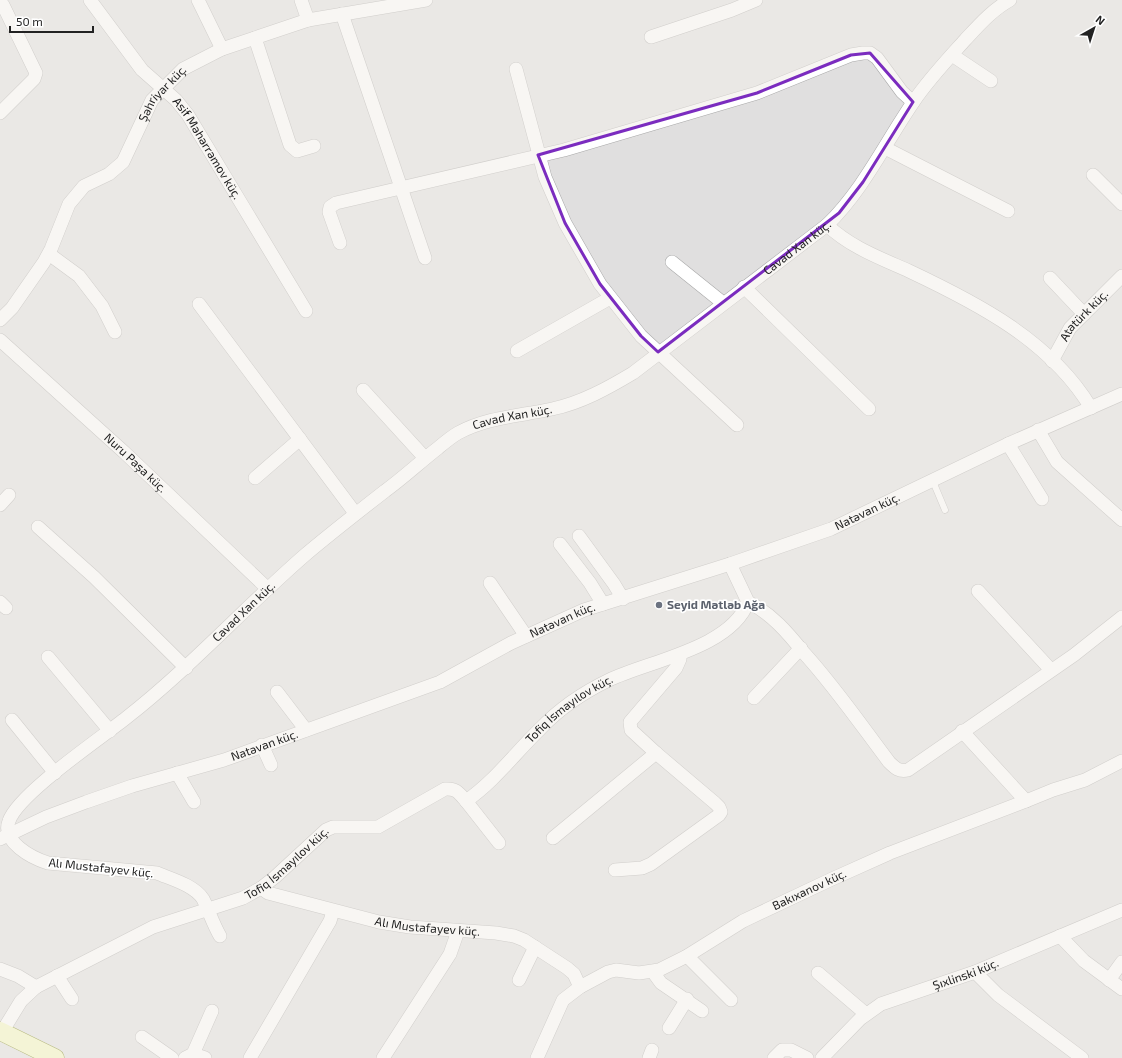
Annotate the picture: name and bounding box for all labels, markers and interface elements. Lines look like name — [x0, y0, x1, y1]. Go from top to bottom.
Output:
scale bar — [10, 8, 93, 34]
north arrow — [1074, 8, 1114, 48]
text: N — [1093, 12, 1108, 27]
text: 50 m — [16, 14, 43, 28]
street label: Şəhriyar küç. — [135, 61, 188, 124]
street label: Asif Məhərrəmov küç. — [170, 94, 245, 201]
street label: Cavad Xan küç. — [760, 217, 833, 277]
street label: Atatürk küç. — [1056, 286, 1110, 343]
street label: Cavad Xan küç. — [470, 401, 553, 432]
street label: Nuru Paşa küç. — [102, 430, 170, 495]
street label: Natəvan küç. — [832, 489, 902, 532]
street label: Cavad Xan küç. — [209, 578, 277, 644]
place label: Seyid Mətləb Ağa — [667, 597, 765, 612]
street label: Natəvan küç. — [527, 599, 597, 640]
marker: Seyid Mətləb Ağa — [654, 600, 664, 610]
street label: Tofiq İsmayılov küç. — [522, 671, 615, 745]
street label: Natəvan küç. — [229, 726, 300, 763]
street label: Tofiq İsmayılov küç. — [242, 823, 331, 902]
street label: Alı Mustafayev küç. — [48, 855, 154, 880]
street label: Bakıxanov küç. — [770, 866, 848, 912]
street label: Alı Mustafayev küç. — [373, 913, 480, 939]
street label: Şıxlinski küç. — [931, 955, 1000, 994]

